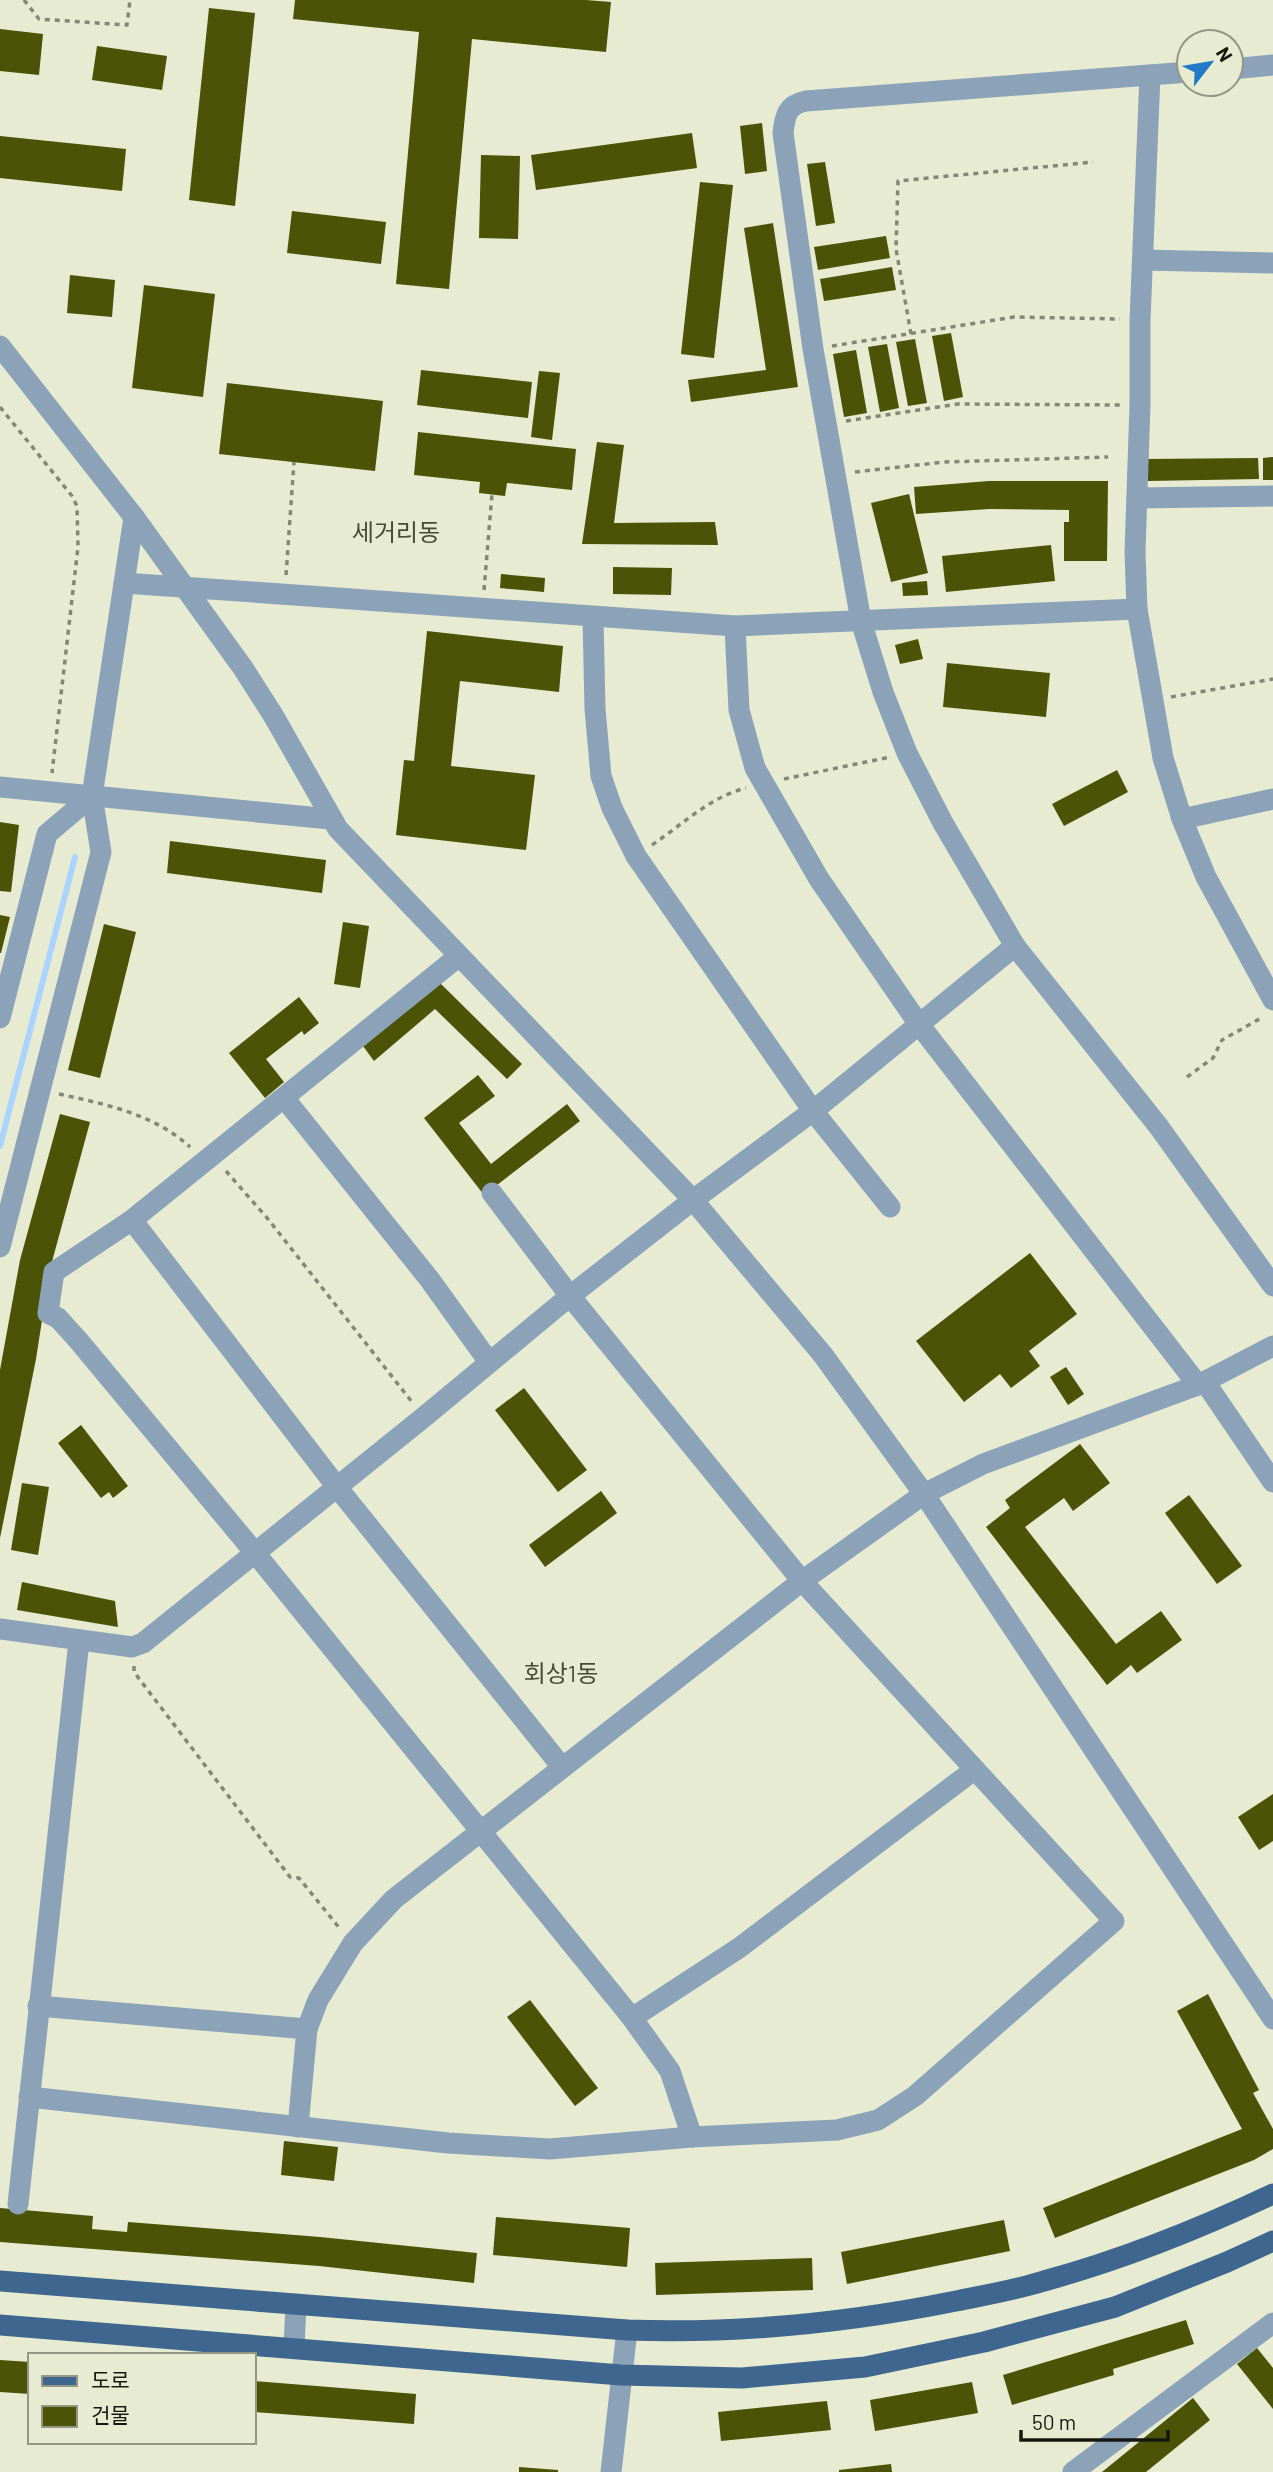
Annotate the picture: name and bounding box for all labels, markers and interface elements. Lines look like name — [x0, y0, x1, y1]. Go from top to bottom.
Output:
north arrow — [1175, 28, 1245, 98]
text: N — [1212, 43, 1238, 65]
district label: 세거리동 — [352, 517, 440, 546]
district label: 회상1동 — [524, 1658, 598, 1687]
legend — [28, 2353, 256, 2444]
text: 도로 — [91, 2367, 130, 2392]
scale bar — [1021, 2398, 1168, 2442]
text: 건물 — [91, 2402, 130, 2427]
text: 50 m — [1032, 2409, 1076, 2434]

